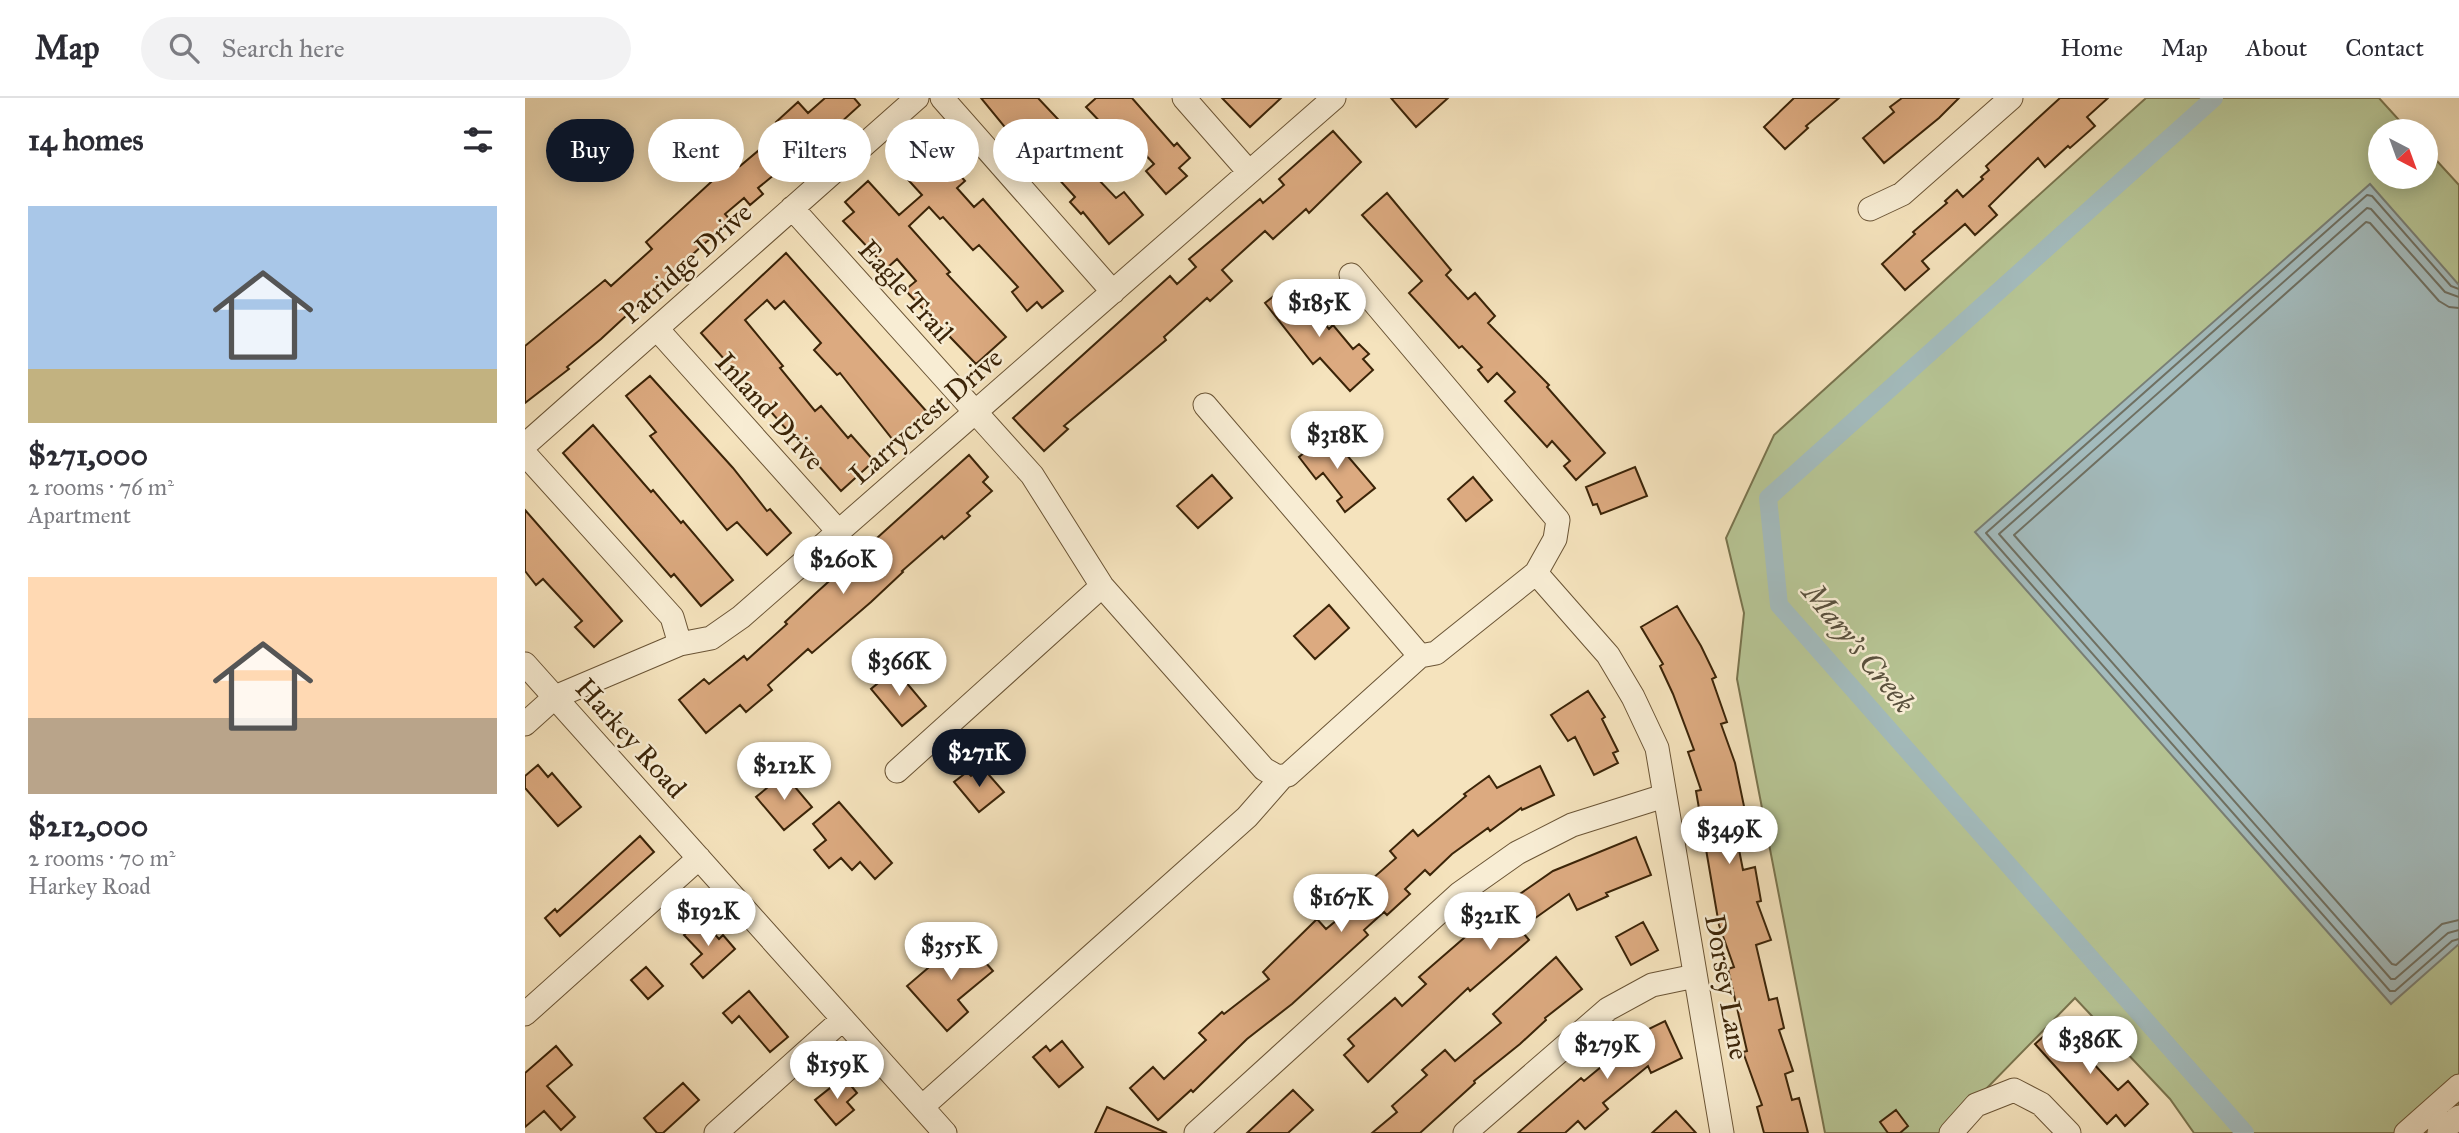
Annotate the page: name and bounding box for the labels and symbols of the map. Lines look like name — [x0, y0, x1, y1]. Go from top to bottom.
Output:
north arrow — [2368, 119, 2438, 189]
street label: Patridge Drive — [613, 195, 759, 331]
street label: Eagle Trail — [851, 232, 962, 350]
pin: $185K — [1270, 280, 1368, 339]
street label: Larrycrest Drive — [842, 340, 1010, 492]
street label: Inland Drive — [708, 345, 832, 477]
pin: $318K — [1288, 412, 1386, 471]
pin: $260K — [794, 536, 892, 596]
water label: Mary's Creek — [1794, 573, 1922, 720]
pin: $366K — [850, 638, 948, 698]
street label: Harkey Road — [568, 671, 694, 805]
pin: $271K — [930, 730, 1028, 789]
pin: $212K — [735, 742, 833, 802]
pin: $349K — [1680, 806, 1778, 866]
pin: $167K — [1292, 874, 1390, 934]
pin: $192K — [659, 888, 757, 948]
pin: $321K — [1441, 892, 1539, 952]
street label: Dorsey Lane — [1697, 912, 1757, 1062]
pin: $355K — [902, 922, 1000, 982]
pin: $386K — [2041, 1016, 2139, 1076]
pin: $279K — [1558, 1021, 1656, 1081]
pin: $159K — [788, 1042, 886, 1101]

